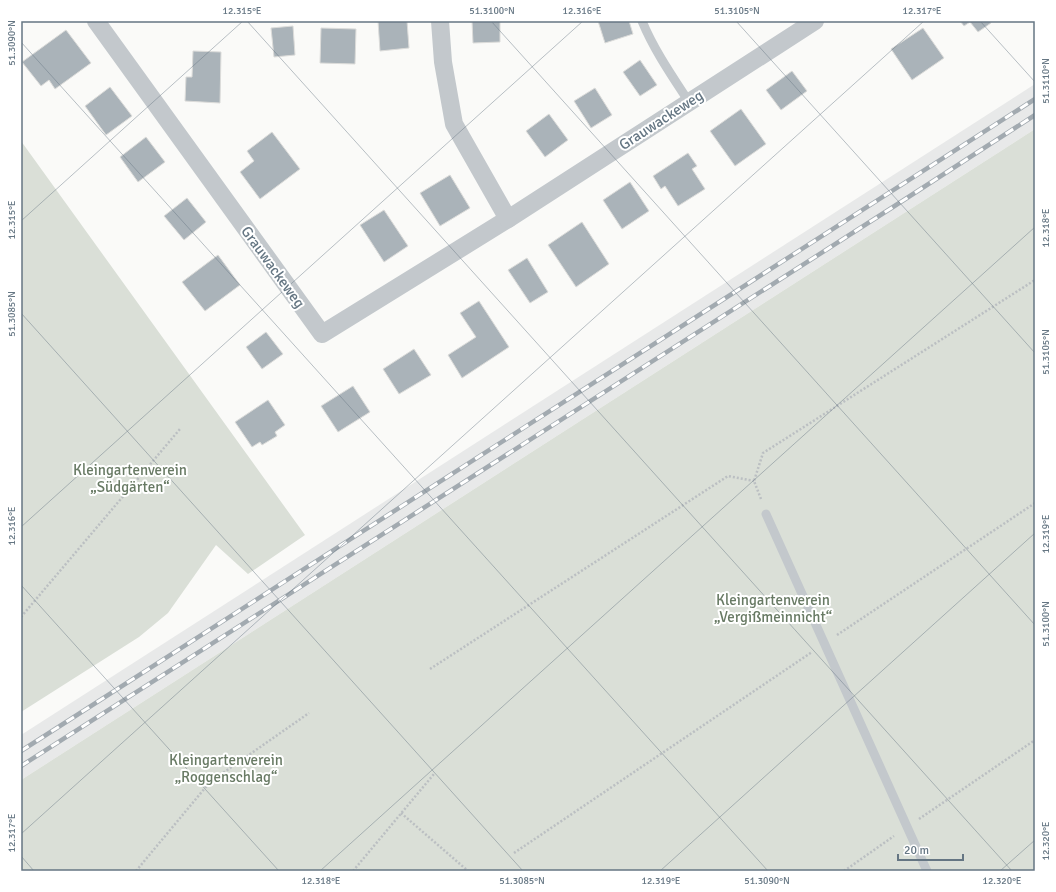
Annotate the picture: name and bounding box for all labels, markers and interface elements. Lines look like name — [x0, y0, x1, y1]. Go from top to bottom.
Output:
text: 12.315°E — [223, 5, 262, 17]
text: 51.3100°N — [469, 5, 515, 17]
text: 12.316°E — [563, 5, 602, 17]
text: 51.3105°N — [714, 5, 760, 17]
text: 12.317°E — [903, 5, 942, 17]
text: 51.3090°N — [6, 20, 18, 66]
text: 51.3110°N — [1040, 58, 1052, 104]
street label: Grauwackeweg — [616, 86, 707, 154]
text: 12.315°E — [6, 200, 18, 240]
text: 12.318°E — [1040, 208, 1052, 248]
street label: Grauwackeweg — [237, 223, 309, 311]
text: 51.3085°N — [6, 291, 18, 337]
text: 51.3105°N — [1040, 329, 1052, 375]
park label: Kleingartenverein „Südgärten“ — [73, 461, 187, 496]
text: 12.316°E — [6, 506, 18, 546]
text: 12.319°E — [1040, 514, 1052, 554]
park label: Kleingartenverein „Vergißmeinnicht“ — [714, 591, 832, 626]
text: 51.3100°N — [1040, 601, 1052, 647]
park label: Kleingartenverein „Roggenschlag“ — [169, 751, 283, 786]
text: 12.317°E — [6, 813, 18, 853]
text: 12.320°E — [1040, 821, 1052, 861]
scale bar — [898, 836, 963, 862]
text: 20 m — [904, 843, 929, 858]
text: 12.318°E — [302, 875, 341, 887]
text: 51.3085°N — [499, 875, 545, 887]
text: 12.319°E — [642, 875, 681, 887]
text: 51.3090°N — [744, 875, 790, 887]
text: 12.320°E — [983, 875, 1022, 887]

